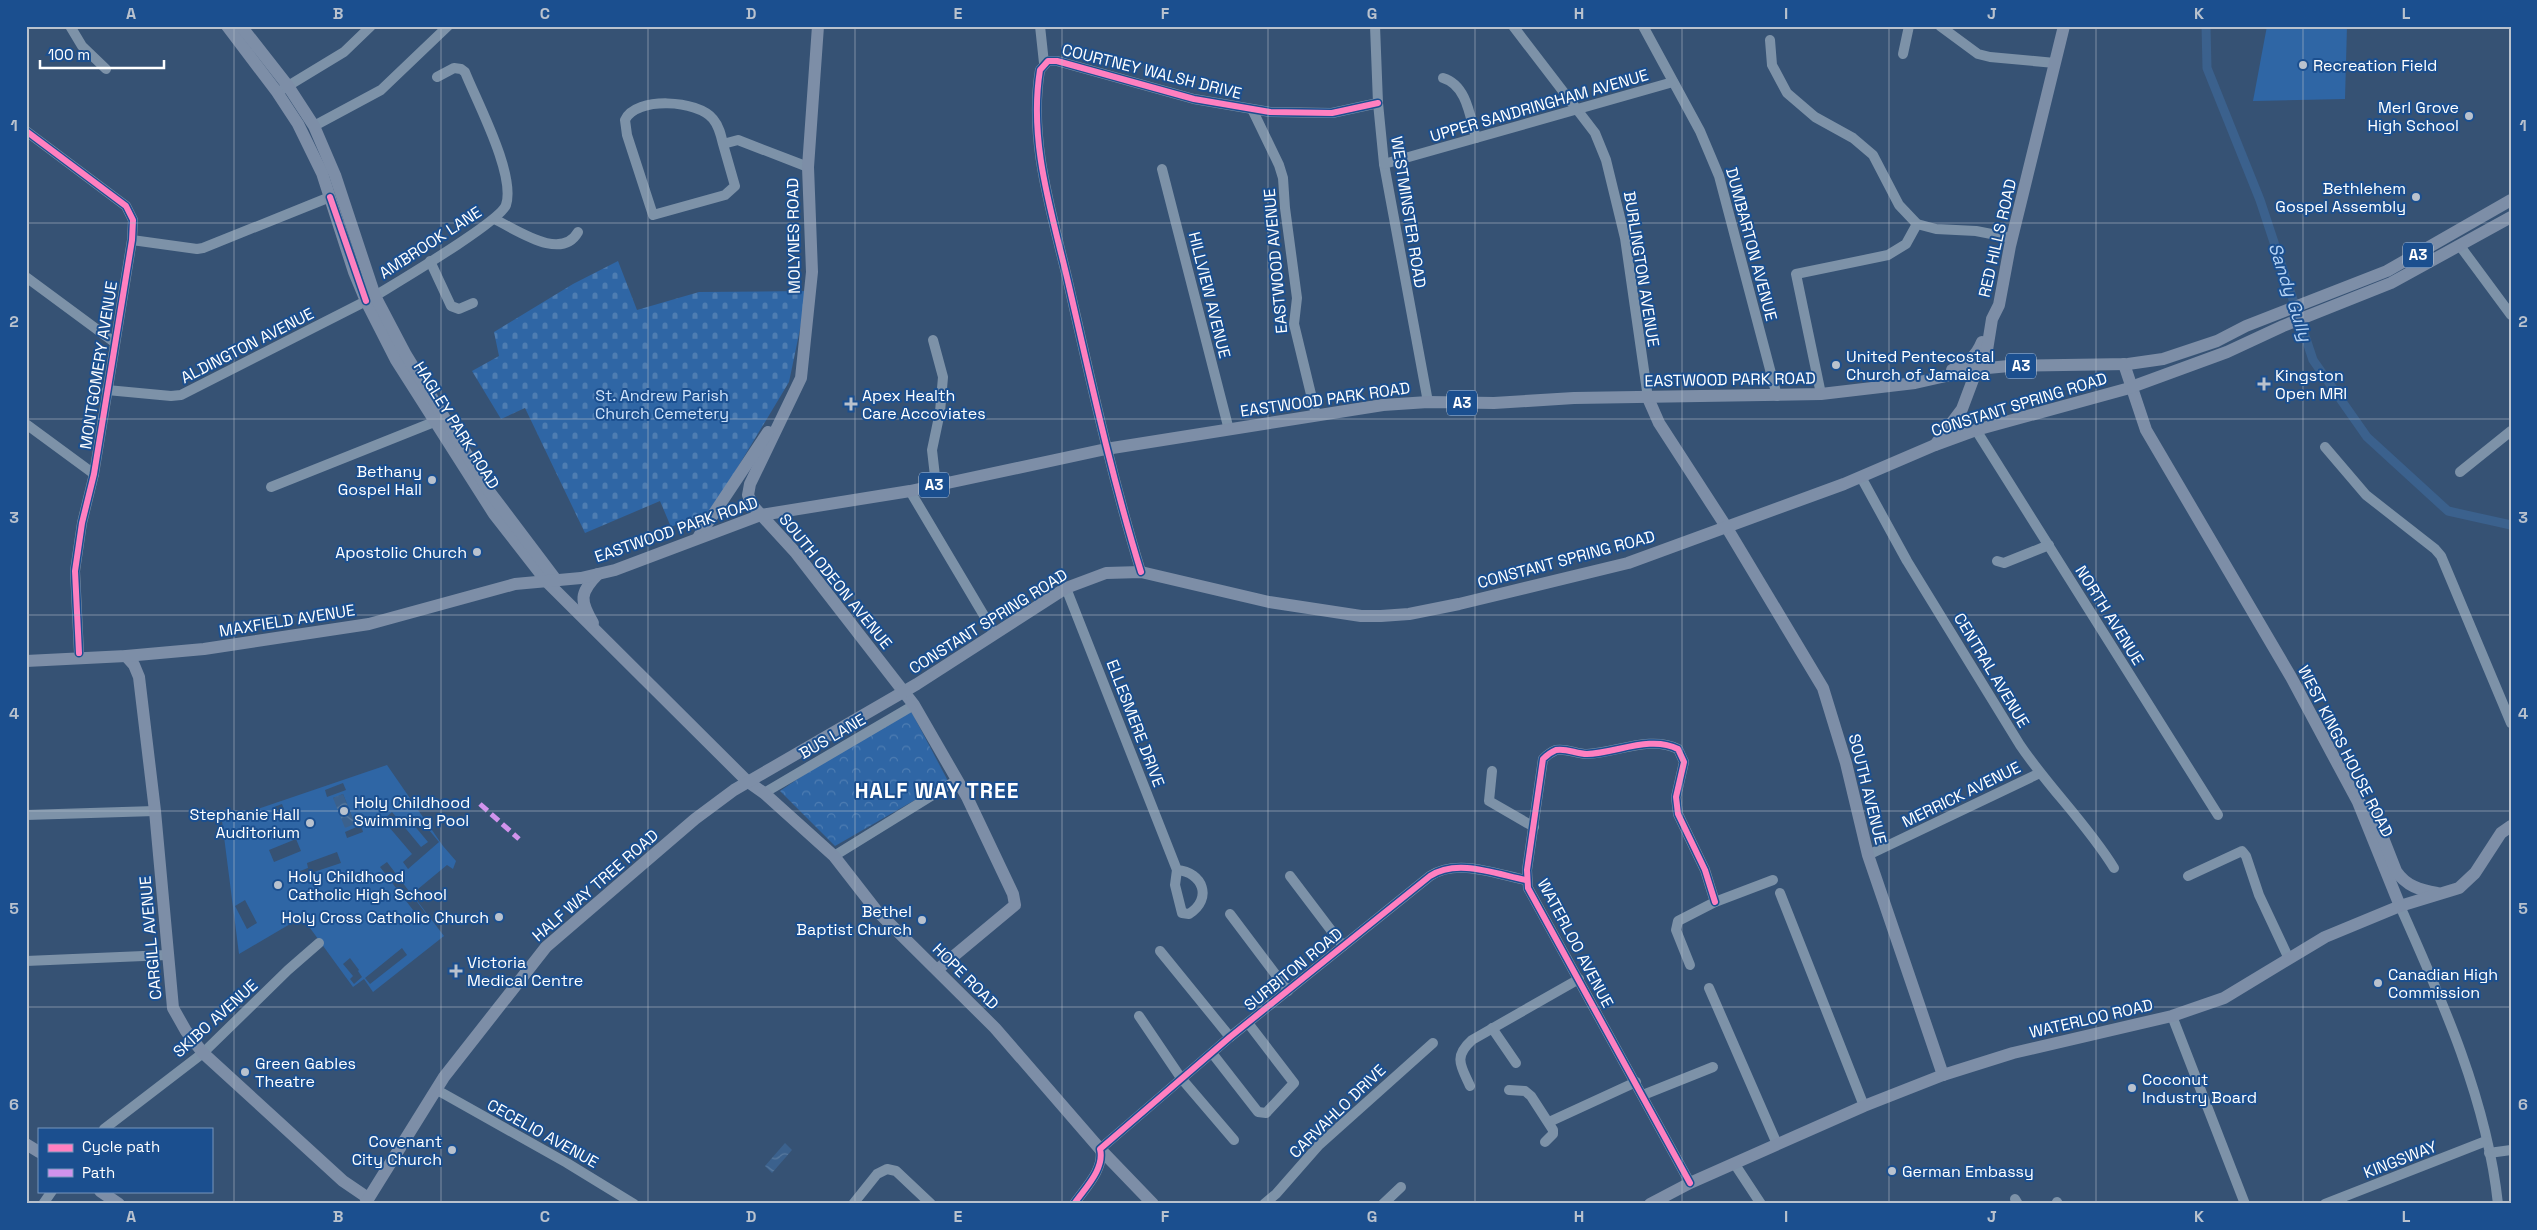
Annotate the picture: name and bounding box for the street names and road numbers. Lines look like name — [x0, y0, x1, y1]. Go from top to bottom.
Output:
street label: COURTNEY WALSH DRIVE — [1060, 39, 1244, 104]
street label: UPPER SANDRINGHAM AVENUE — [1428, 64, 1651, 147]
street label: WESTMINSTER ROAD — [1386, 135, 1431, 289]
street label: DUMBARTON AVENUE — [1721, 165, 1782, 323]
street label: RED HILLS ROAD — [1974, 177, 2021, 299]
street label: MOLYNES ROAD — [782, 178, 805, 294]
street label: EASTWOOD AVENUE — [1259, 188, 1292, 334]
street label: BURLINGTON AVENUE — [1619, 190, 1664, 348]
street label: AMBROOK LANE — [375, 201, 486, 283]
street label: HILLVIEW AVENUE — [1184, 230, 1235, 361]
road number: A3 — [2403, 242, 2433, 268]
street label: MONTGOMERY AVENUE — [75, 279, 122, 451]
street label: ALDINGTON AVENUE — [177, 303, 317, 388]
road number: A3 — [2006, 354, 2036, 378]
street label: HAGLEY PARK ROAD — [409, 358, 504, 493]
street label: EASTWOOD PARK ROAD — [1644, 368, 1816, 391]
street label: CONSTANT SPRING ROAD — [1929, 368, 2110, 441]
street label: EASTWOOD PARK ROAD — [1239, 377, 1411, 422]
road number: A3 — [1447, 390, 1477, 416]
road number: A3 — [919, 472, 949, 498]
street label: EASTWOOD PARK ROAD — [592, 492, 761, 567]
street label: SOUTH ODEON AVENUE — [774, 509, 897, 654]
street label: CONSTANT SPRING ROAD — [1475, 526, 1657, 593]
street label: NORTH AVENUE — [2071, 562, 2149, 669]
street label: CONSTANT SPRING ROAD — [905, 564, 1071, 679]
street label: MAXFIELD AVENUE — [218, 599, 357, 642]
street label: CENTRAL AVENUE — [1949, 609, 2034, 731]
street label: ELLESMERE DRIVE — [1102, 656, 1170, 790]
street label: WEST KINGS HOUSE ROAD — [2293, 662, 2398, 841]
street label: BUS LANE — [795, 709, 869, 764]
street label: SOUTH AVENUE — [1844, 732, 1891, 847]
street label: MERRICK AVENUE — [1898, 757, 2024, 832]
street label: HALF WAY TREE ROAD — [528, 825, 663, 946]
street label: CARGILL AVENUE — [135, 875, 166, 1001]
street label: WATERLOO AVENUE — [1533, 875, 1618, 1011]
street label: SURBITON ROAD — [1240, 923, 1347, 1016]
street label: HOPE ROAD — [928, 939, 1003, 1014]
street label: SKIBO AVENUE — [169, 975, 262, 1062]
street label: WATERLOO ROAD — [2027, 994, 2155, 1043]
street label: CARVAHLO DRIVE — [1285, 1060, 1390, 1163]
street label: CECELIO AVENUE — [483, 1094, 602, 1173]
street label: KINGSWAY — [2361, 1136, 2440, 1183]

